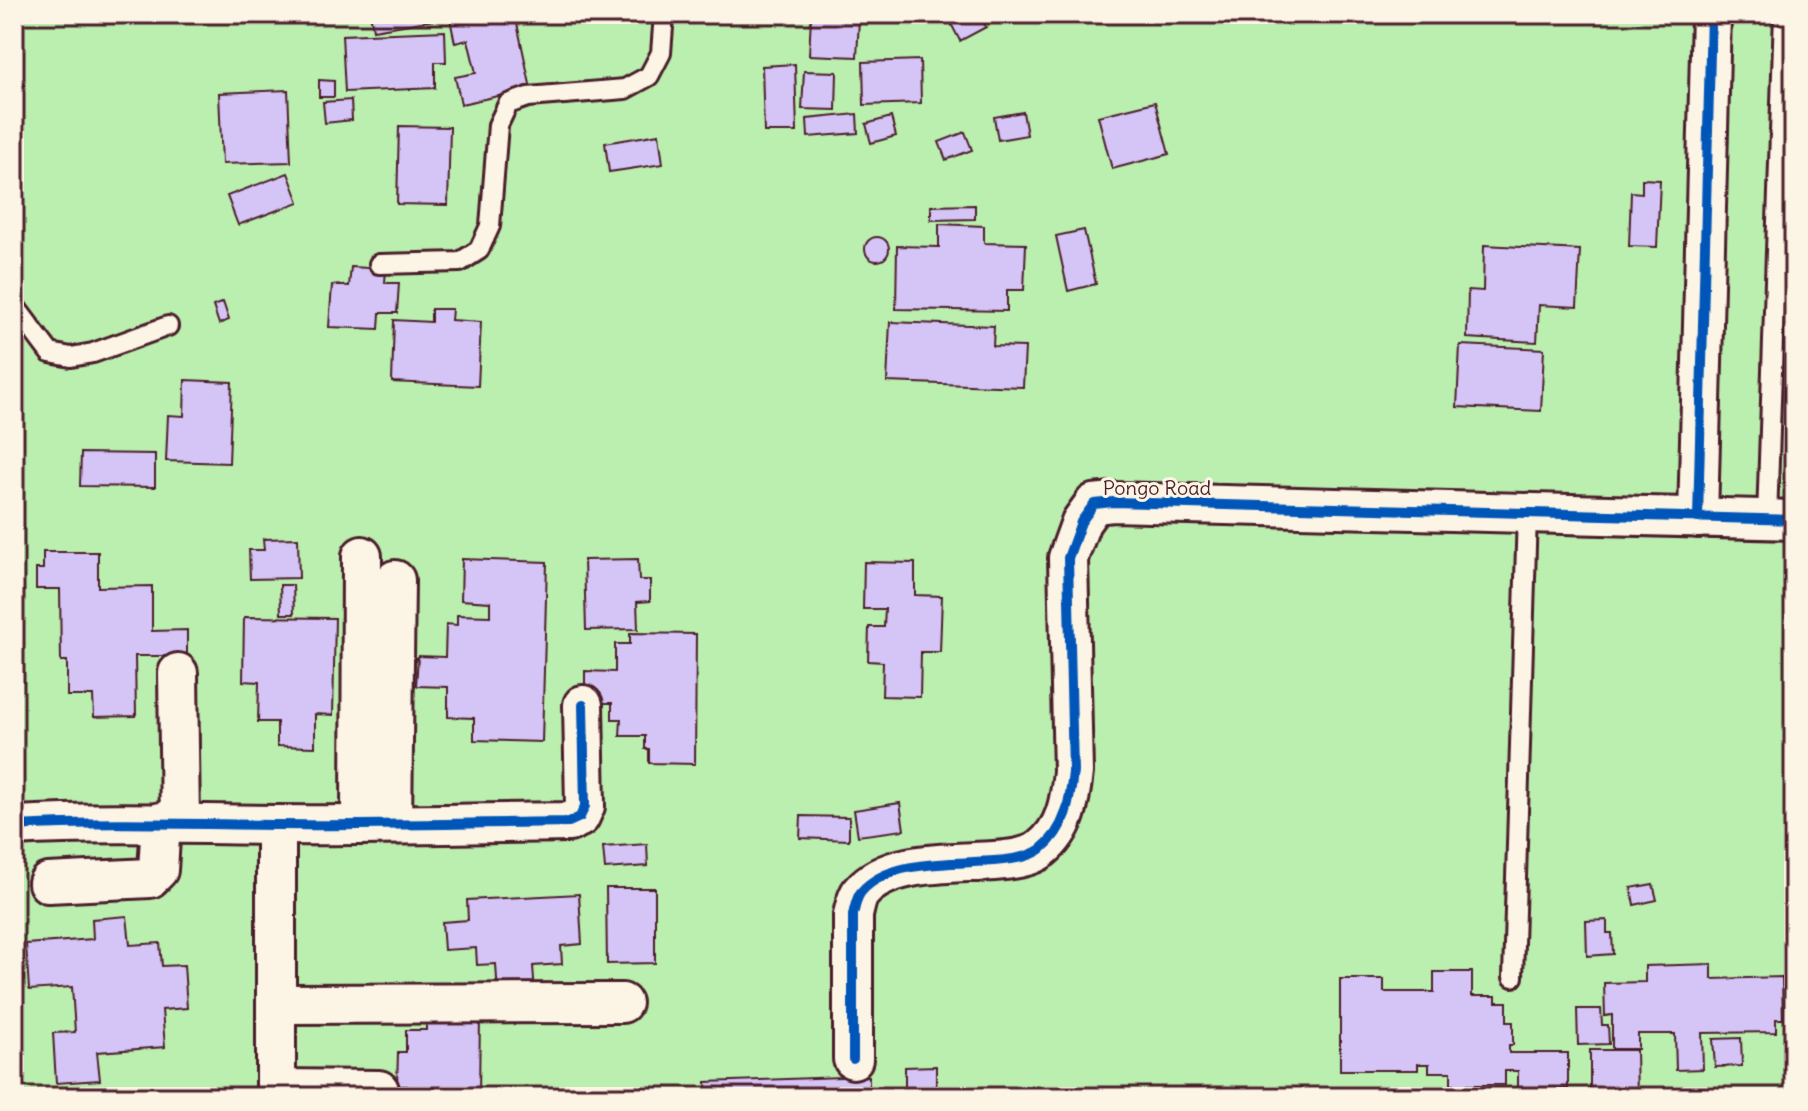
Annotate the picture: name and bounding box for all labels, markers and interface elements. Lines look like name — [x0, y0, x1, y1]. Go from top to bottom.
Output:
street label: Pongo Road — [1103, 475, 1211, 500]

